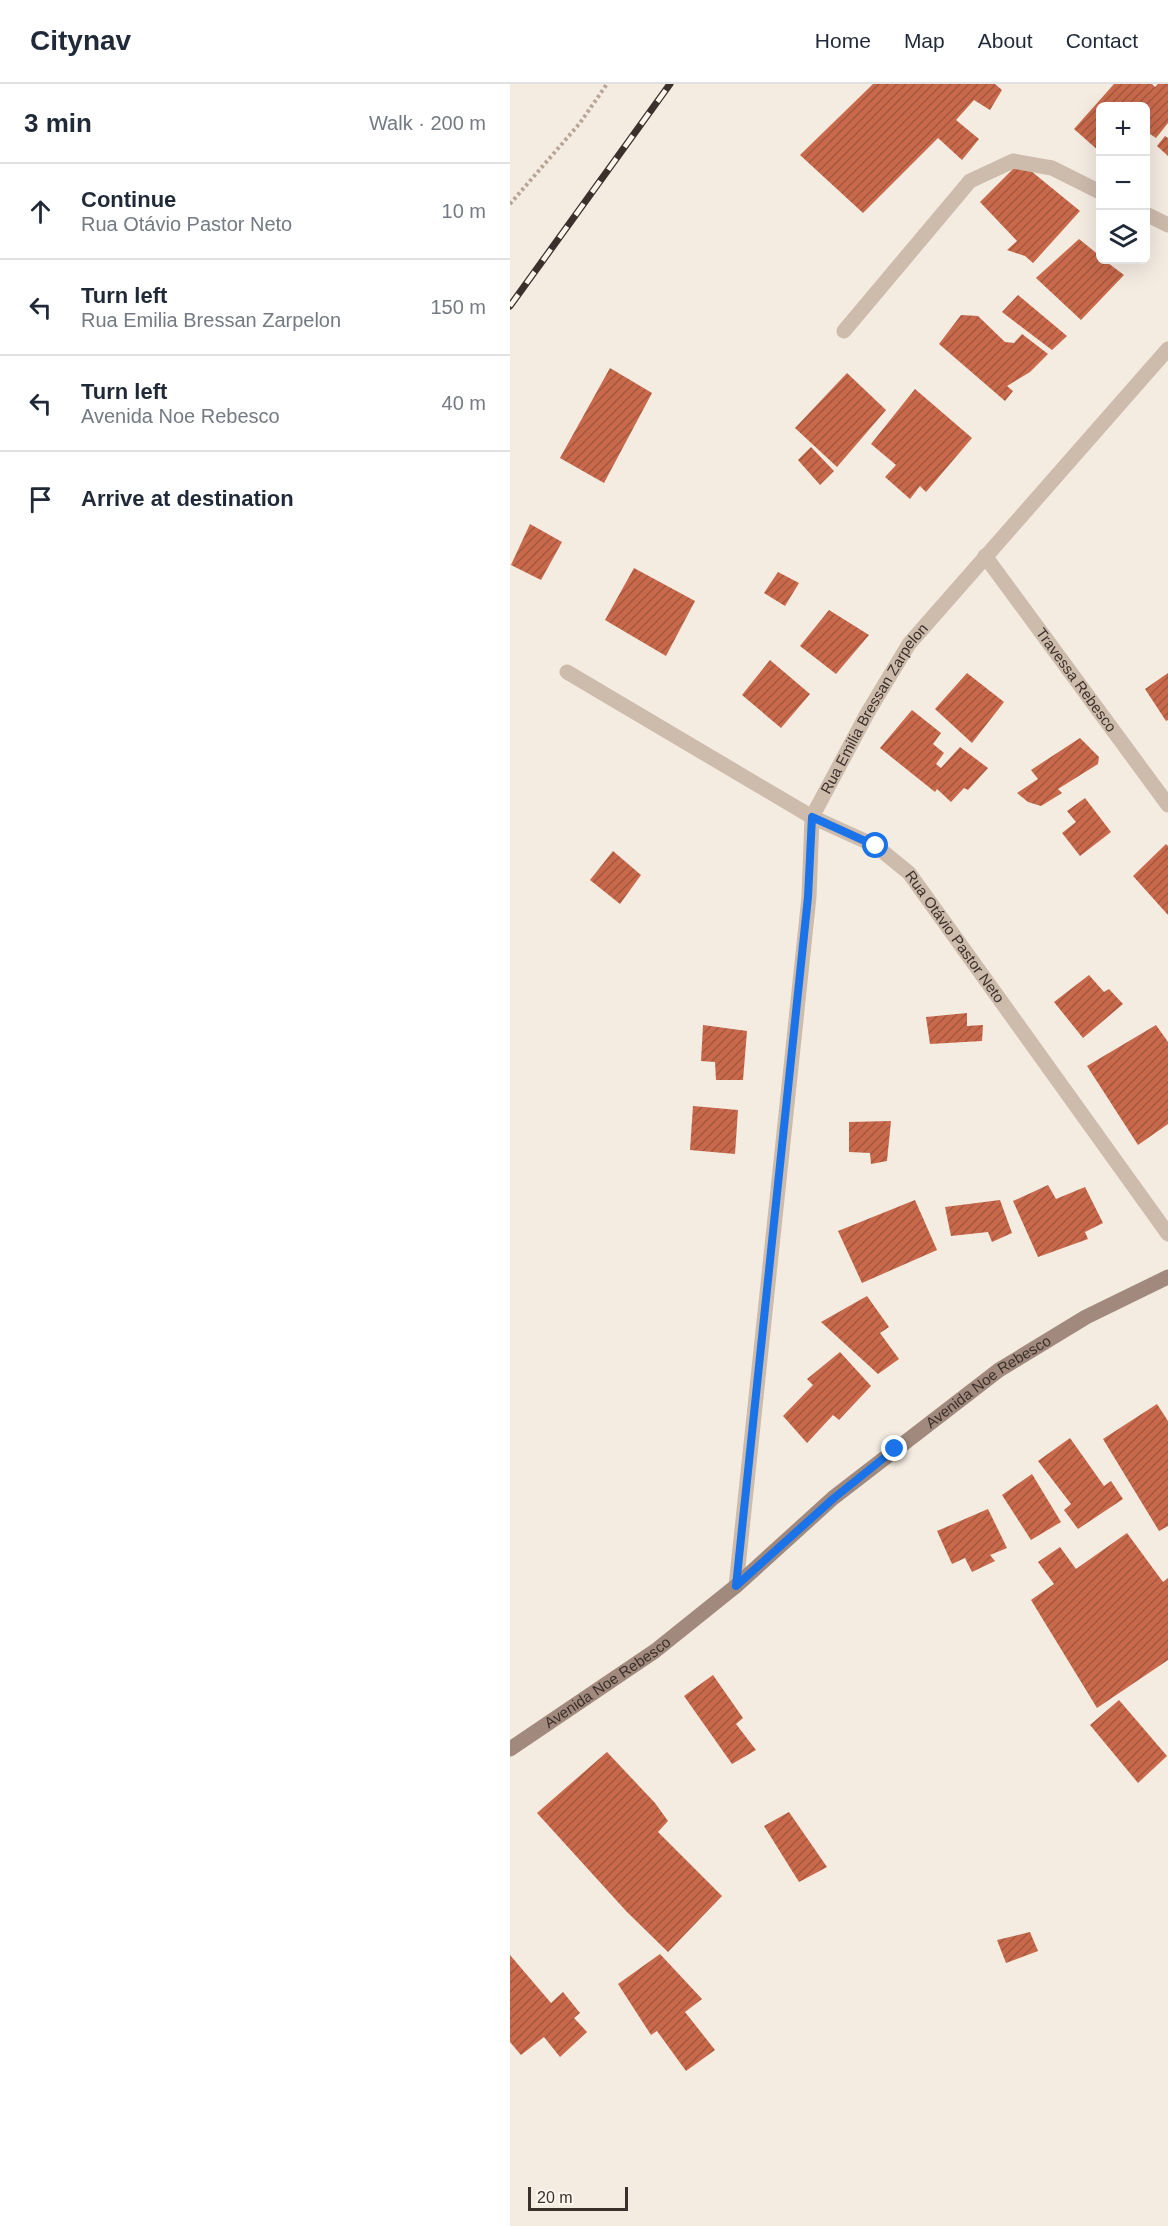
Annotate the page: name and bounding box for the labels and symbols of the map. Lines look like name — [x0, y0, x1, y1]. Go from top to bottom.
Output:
street label: Rua Emilia Bressan Zarpelon — [817, 620, 931, 797]
street label: Travessa Rebesco — [1033, 625, 1120, 735]
route start — [862, 832, 888, 858]
street label: Rua Otávio Pastor Neto — [902, 867, 1008, 1006]
street label: Avenida Noe Rebesco — [922, 1332, 1054, 1431]
route end — [881, 1435, 907, 1461]
street label: Avenida Noe Rebesco — [541, 1633, 674, 1731]
scale bar — [528, 2184, 628, 2212]

